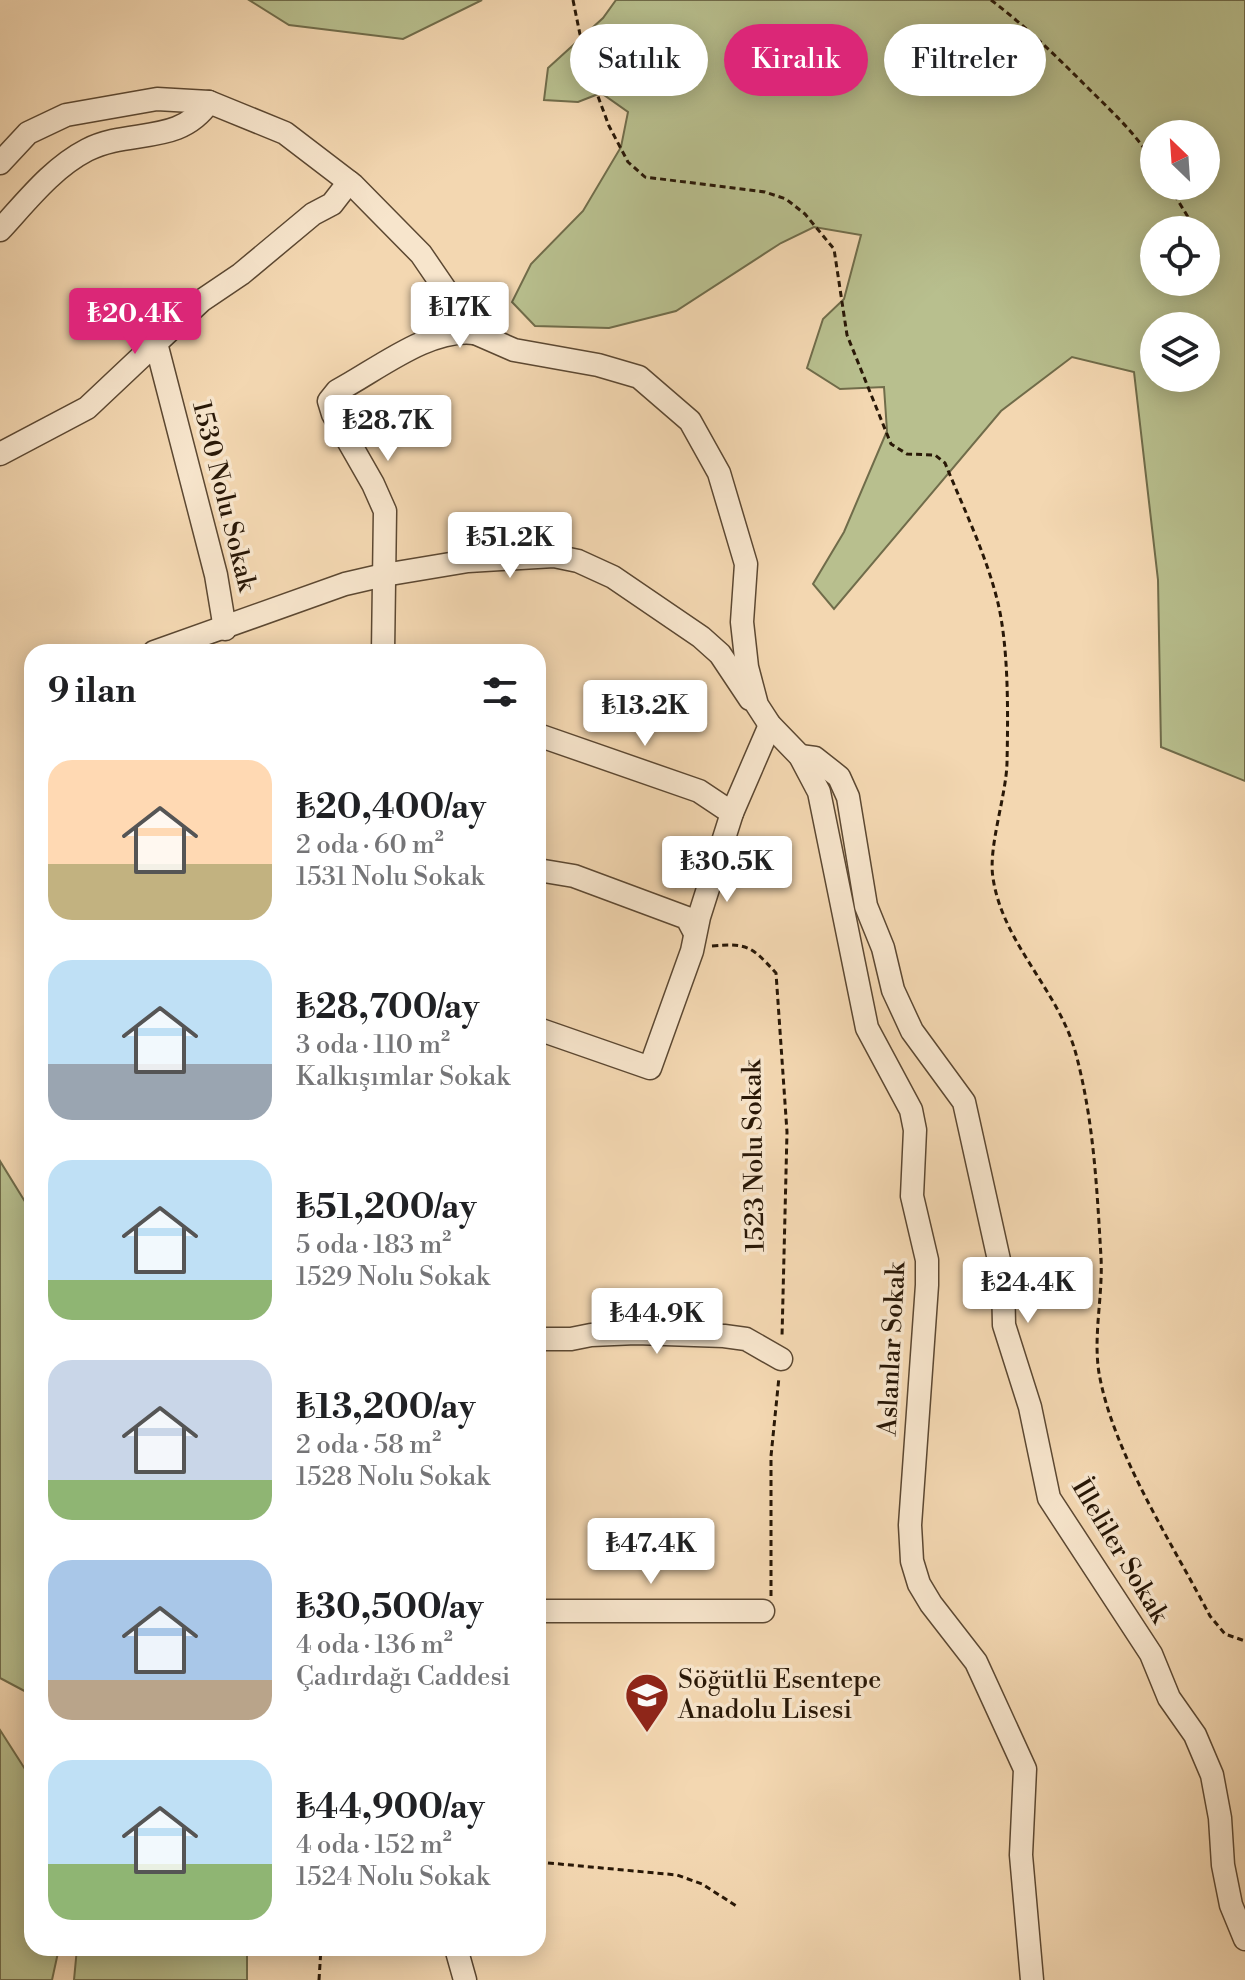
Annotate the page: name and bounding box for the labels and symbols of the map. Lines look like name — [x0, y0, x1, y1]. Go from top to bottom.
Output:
north arrow — [1140, 120, 1220, 200]
pin: ₺17K — [413, 282, 507, 350]
pin: ₺20.4K — [70, 288, 200, 356]
pin: ₺28.7K — [323, 395, 453, 463]
street label: 1530 Nolu Sokak — [185, 398, 263, 596]
pin: ₺51.2K — [445, 512, 575, 580]
pin: ₺13.2K — [580, 680, 710, 748]
pin: ₺30.5K — [662, 836, 792, 904]
street label: 1523 Nolu Sokak — [736, 1058, 772, 1252]
pin: ₺24.4K — [963, 1257, 1093, 1325]
street label: Aslanlar Sokak — [871, 1260, 913, 1438]
pin: ₺44.9K — [592, 1288, 722, 1356]
street label: İlleliler Sokak — [1064, 1472, 1177, 1630]
pin: ₺47.4K — [586, 1518, 716, 1586]
place label: Söğütlü Esentepe Anadolu Lisesi — [677, 1664, 881, 1726]
school or university icon: Söğütlü Esentepe Anadolu Lisesi — [623, 1671, 671, 1734]

